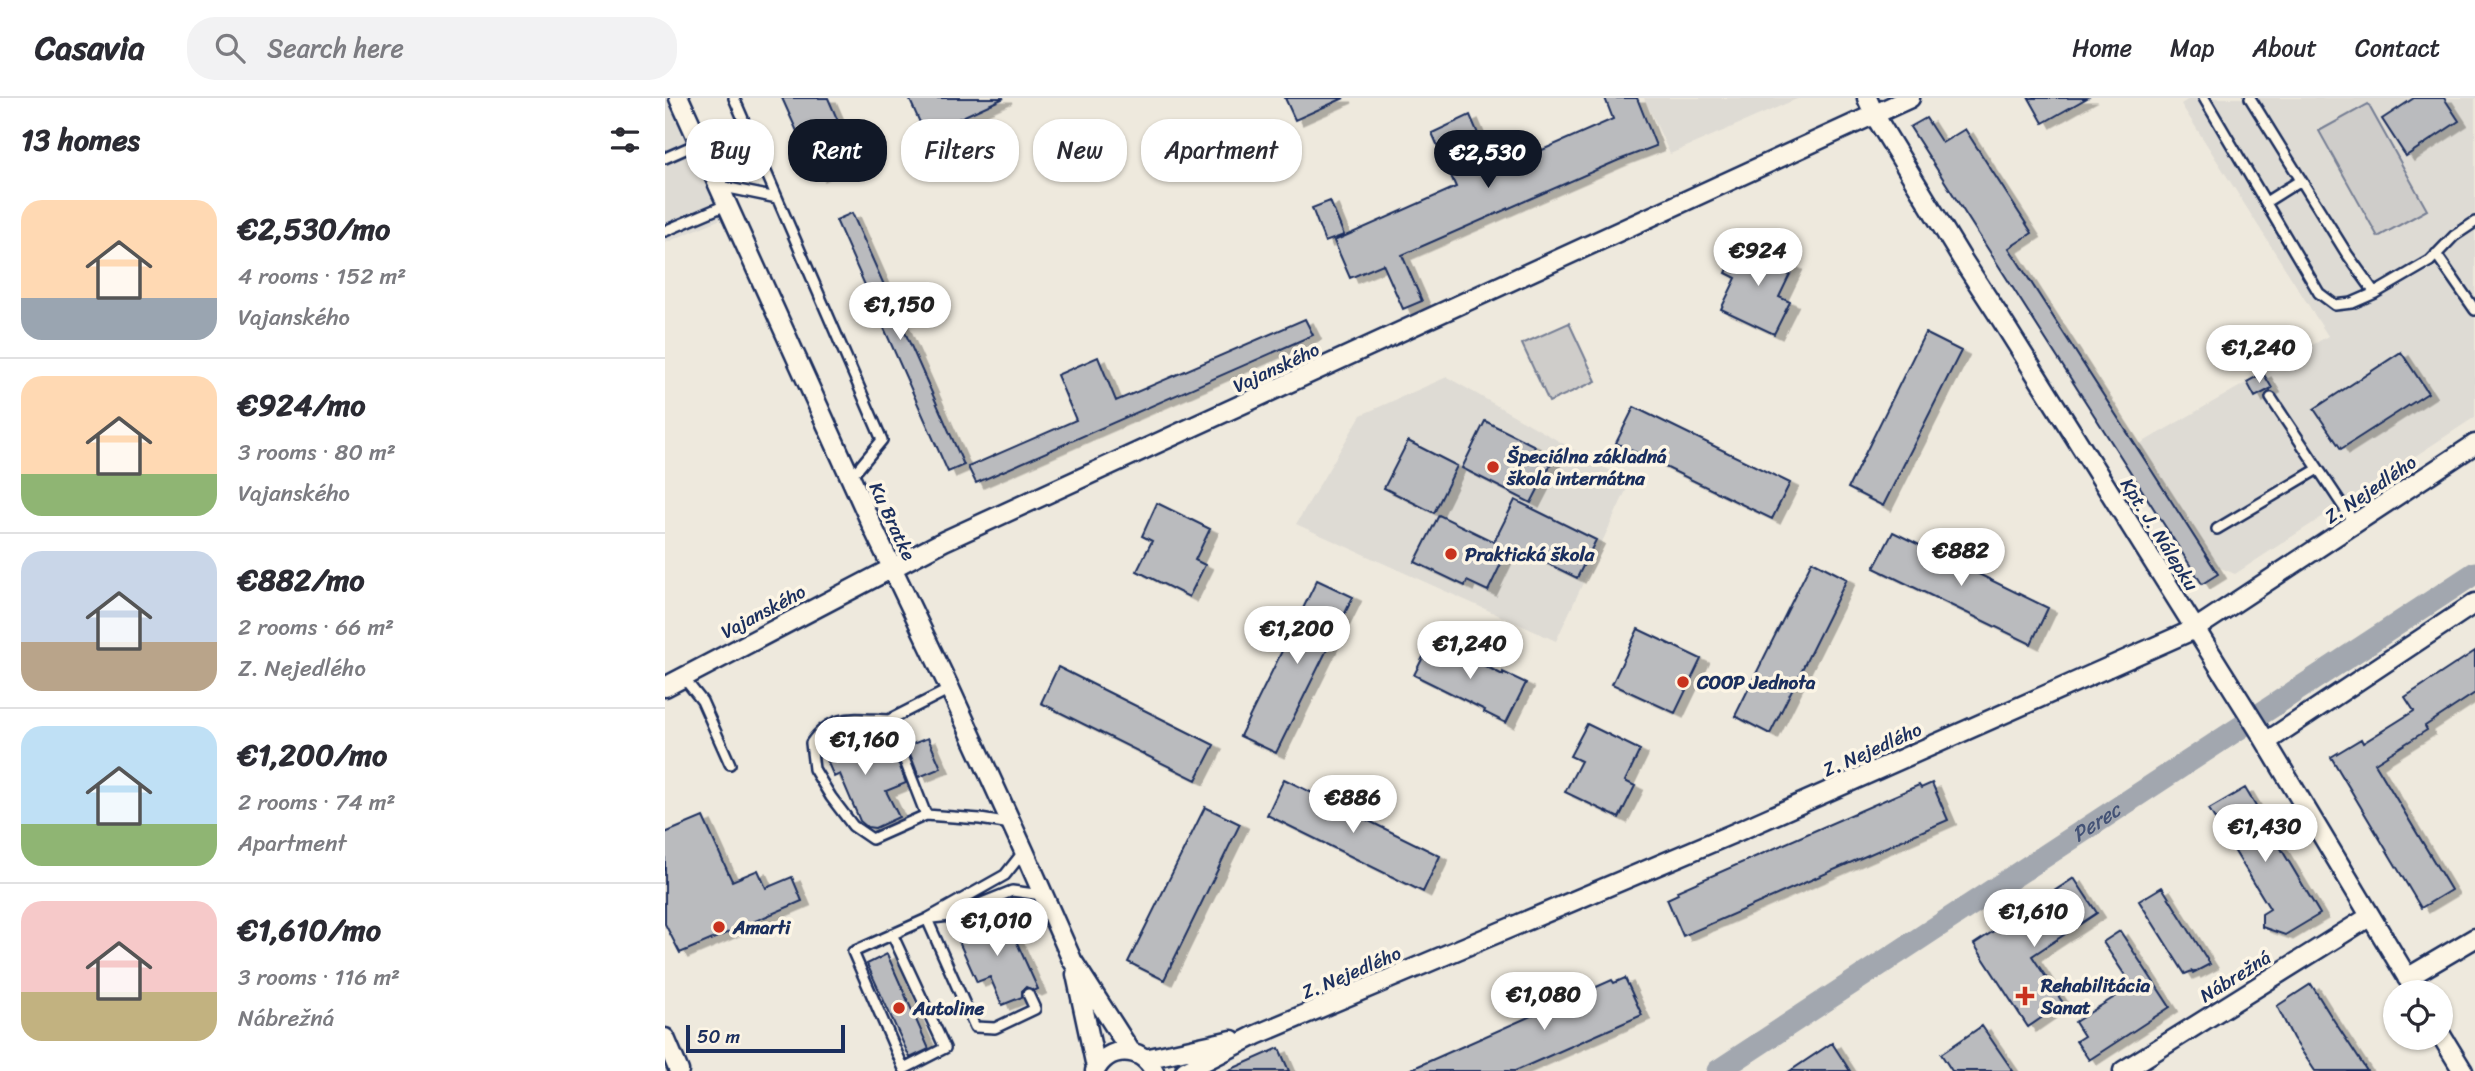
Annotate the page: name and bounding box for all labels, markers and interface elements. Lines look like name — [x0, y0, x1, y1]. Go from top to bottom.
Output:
search box — [187, 17, 677, 80]
text: Casavia — [35, 19, 145, 77]
text: Search here — [267, 25, 404, 71]
text: Home — [2072, 27, 2132, 69]
text: Map — [2170, 27, 2214, 69]
text: About — [2252, 27, 2317, 69]
text: Contact — [2355, 27, 2440, 69]
icon: search — [211, 29, 249, 67]
text: 13 homes — [21, 113, 140, 167]
chip: Buy — [686, 119, 774, 182]
chip: Rent — [788, 119, 887, 182]
chip: Filters — [901, 119, 1019, 182]
chip: New — [1033, 119, 1127, 182]
chip: Apartment — [1141, 119, 1302, 182]
icon: filters — [606, 121, 644, 159]
pin: €2,530 — [1431, 130, 1545, 190]
text: €2,530 — [1450, 132, 1526, 173]
text: €2,530/mo — [238, 202, 390, 256]
icon: home — [77, 228, 161, 312]
pin: €924 — [1717, 228, 1799, 288]
text: €924 — [1729, 230, 1787, 271]
text: 4 rooms · 152 m² — [238, 256, 406, 297]
pin: €1,150 — [843, 282, 957, 342]
text: €1,150 — [865, 284, 935, 325]
text: Vajanského — [238, 297, 350, 338]
pin: €1,240 — [2202, 326, 2316, 385]
text: €1,240 — [2222, 327, 2296, 368]
street label: Vajanského — [1227, 333, 1325, 402]
text: €924/mo — [238, 378, 366, 432]
icon: home — [77, 404, 161, 488]
text: 3 rooms · 80 m² — [238, 432, 396, 473]
place label: Špeciálna základná škola internátna — [1506, 440, 1667, 495]
street label: Z. Nejedlého — [2317, 446, 2423, 533]
marker: Špeciálna základná škola internátna — [1485, 459, 1501, 475]
street label: Kpt. J. Nálepku — [2112, 471, 2208, 598]
text: Vajanského — [238, 473, 350, 514]
street label: Ku Bratke — [860, 476, 925, 566]
pin: €882 — [1920, 528, 2002, 588]
text: €882 — [1933, 530, 1989, 571]
place label: Praktická škola — [1465, 538, 1595, 571]
marker: Praktická škola — [1443, 546, 1459, 562]
text: €882/mo — [238, 553, 365, 607]
street label: Vajanského — [715, 575, 812, 648]
icon: home — [77, 579, 161, 663]
pin: €1,200 — [1240, 606, 1354, 666]
text: 2 rooms · 66 m² — [238, 607, 394, 648]
text: €1,200 — [1260, 608, 1334, 649]
pin: €1,240 — [1413, 622, 1527, 681]
text: €1,240 — [1433, 623, 1507, 664]
text: Z. Nejedlého — [238, 648, 366, 689]
place label: COOP Jednota — [1696, 666, 1816, 699]
marker: COOP Jednota — [1675, 674, 1691, 690]
street label: Z. Nejedlého — [1817, 713, 1927, 786]
pin: €1,160 — [808, 718, 922, 777]
text: €1,160 — [831, 719, 899, 760]
text: €1,200/mo — [238, 728, 387, 782]
icon: home — [77, 754, 161, 838]
pin: €886 — [1312, 776, 1394, 835]
text: €886 — [1325, 777, 1381, 818]
text: 2 rooms · 74 m² — [238, 782, 395, 823]
water label: Perec — [2064, 791, 2130, 853]
pin: €1,430 — [2208, 804, 2322, 864]
text: €1,430 — [2229, 806, 2301, 847]
text: Apartment — [238, 823, 347, 864]
pin: €1,610 — [1977, 890, 2091, 949]
text: €1,610 — [2000, 891, 2068, 932]
pin: €1,010 — [940, 898, 1054, 958]
text: €1,010 — [962, 900, 1032, 941]
text: €1,610/mo — [238, 903, 381, 957]
place label: Amarti — [732, 911, 792, 944]
marker: Amarti — [711, 919, 727, 935]
icon: home — [77, 929, 161, 1013]
street label: Z. Nejedlého — [1296, 937, 1406, 1008]
street label: Nábrežná — [2193, 941, 2278, 1012]
text: 3 rooms · 116 m² — [238, 957, 400, 998]
place label: Rehabilitácia Sanat — [2040, 969, 2150, 1024]
pin: €1,080 — [1487, 972, 1601, 1032]
text: €1,080 — [1507, 974, 1581, 1015]
map controls — [2383, 980, 2453, 1050]
button: locate — [2383, 980, 2453, 1050]
marker: Rehabilitácia Sanat — [2015, 986, 2035, 1006]
place label: Autoline — [912, 992, 985, 1025]
text: Nábrežná — [238, 998, 334, 1039]
marker: Autoline — [891, 1000, 907, 1016]
text: 50 m — [697, 1020, 740, 1053]
scale bar — [686, 1022, 845, 1054]

